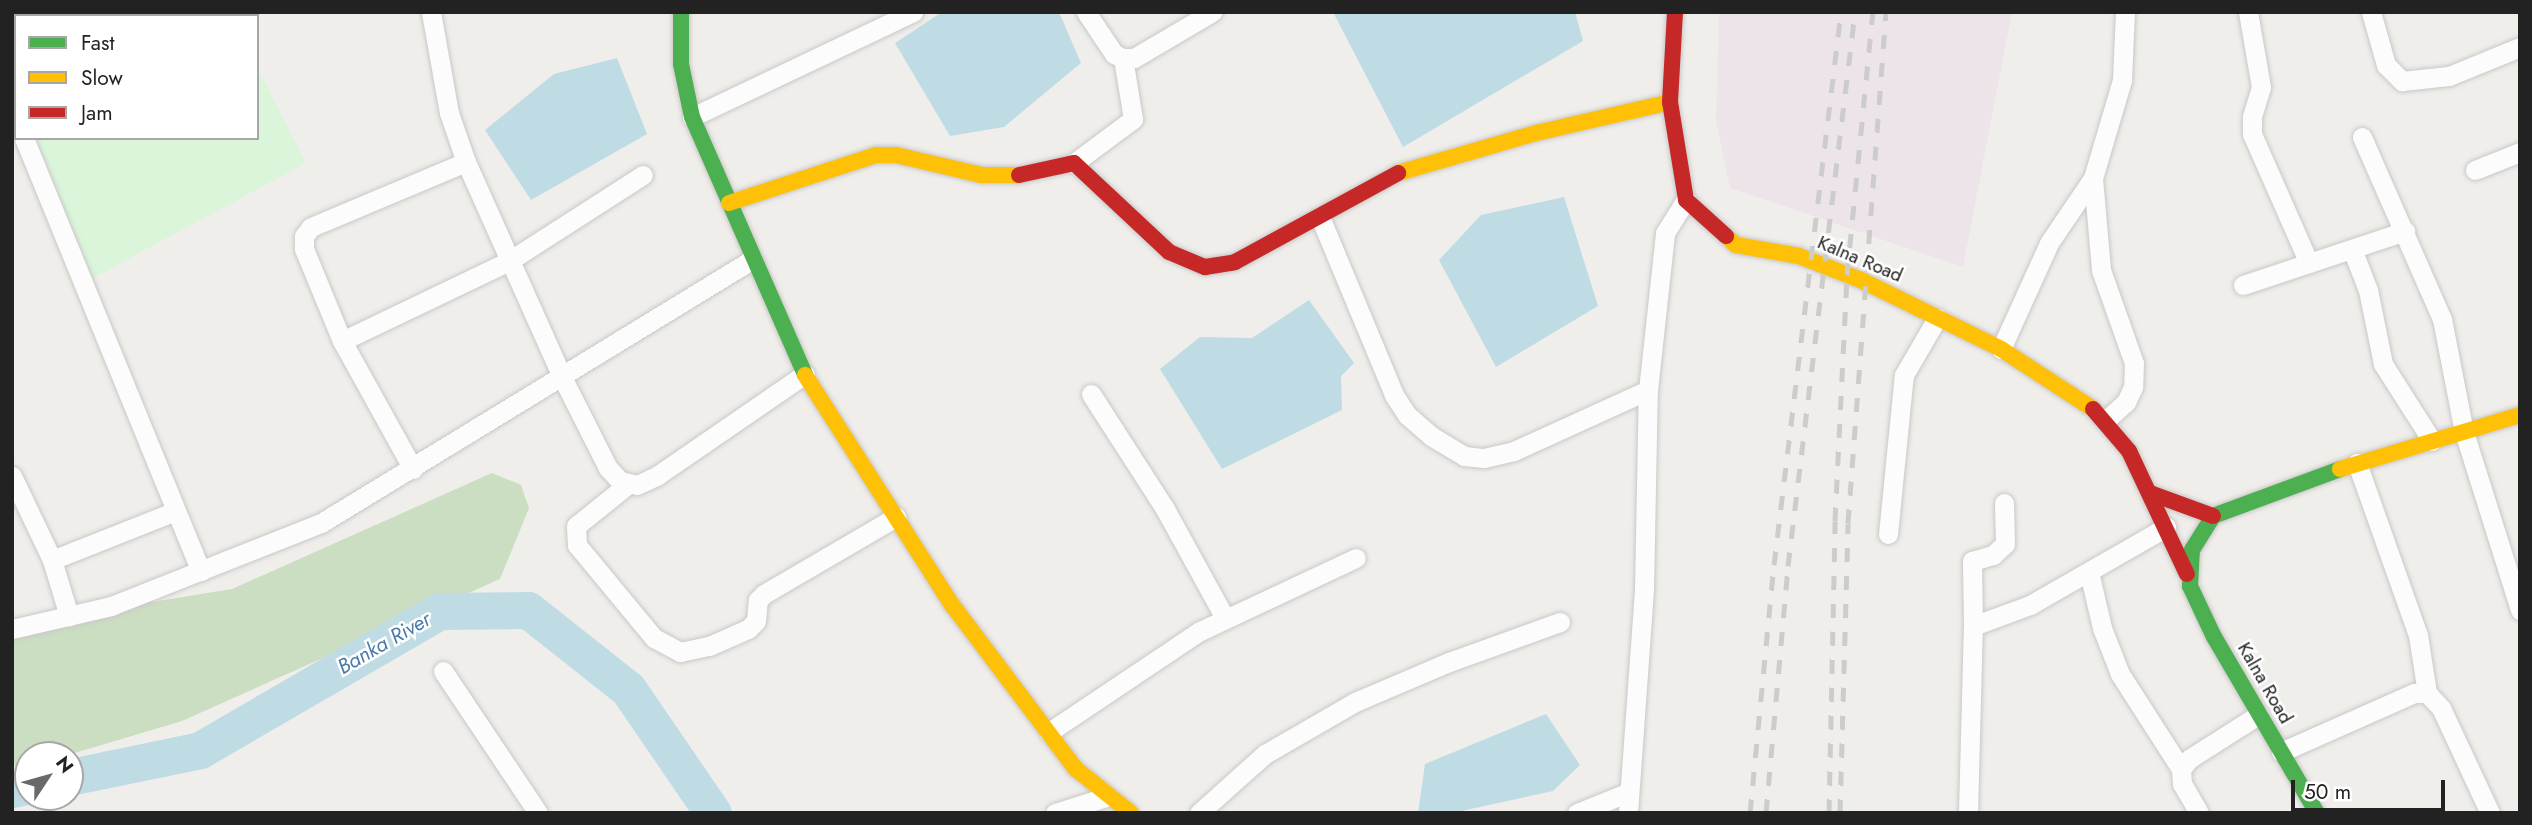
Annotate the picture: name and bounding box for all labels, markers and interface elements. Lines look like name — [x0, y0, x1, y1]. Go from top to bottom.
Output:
legend — [14, 14, 259, 140]
text: Fast — [81, 28, 114, 58]
text: Slow — [81, 63, 123, 93]
text: Jam — [81, 98, 113, 128]
street label: Kalna Road — [1814, 231, 1906, 287]
water label: Banka River — [333, 606, 435, 680]
street label: Kalna Road — [2233, 638, 2297, 728]
north arrow — [14, 741, 84, 811]
text: N — [49, 750, 80, 779]
scale bar — [2294, 766, 2448, 810]
text: 50 m — [2304, 777, 2351, 807]

